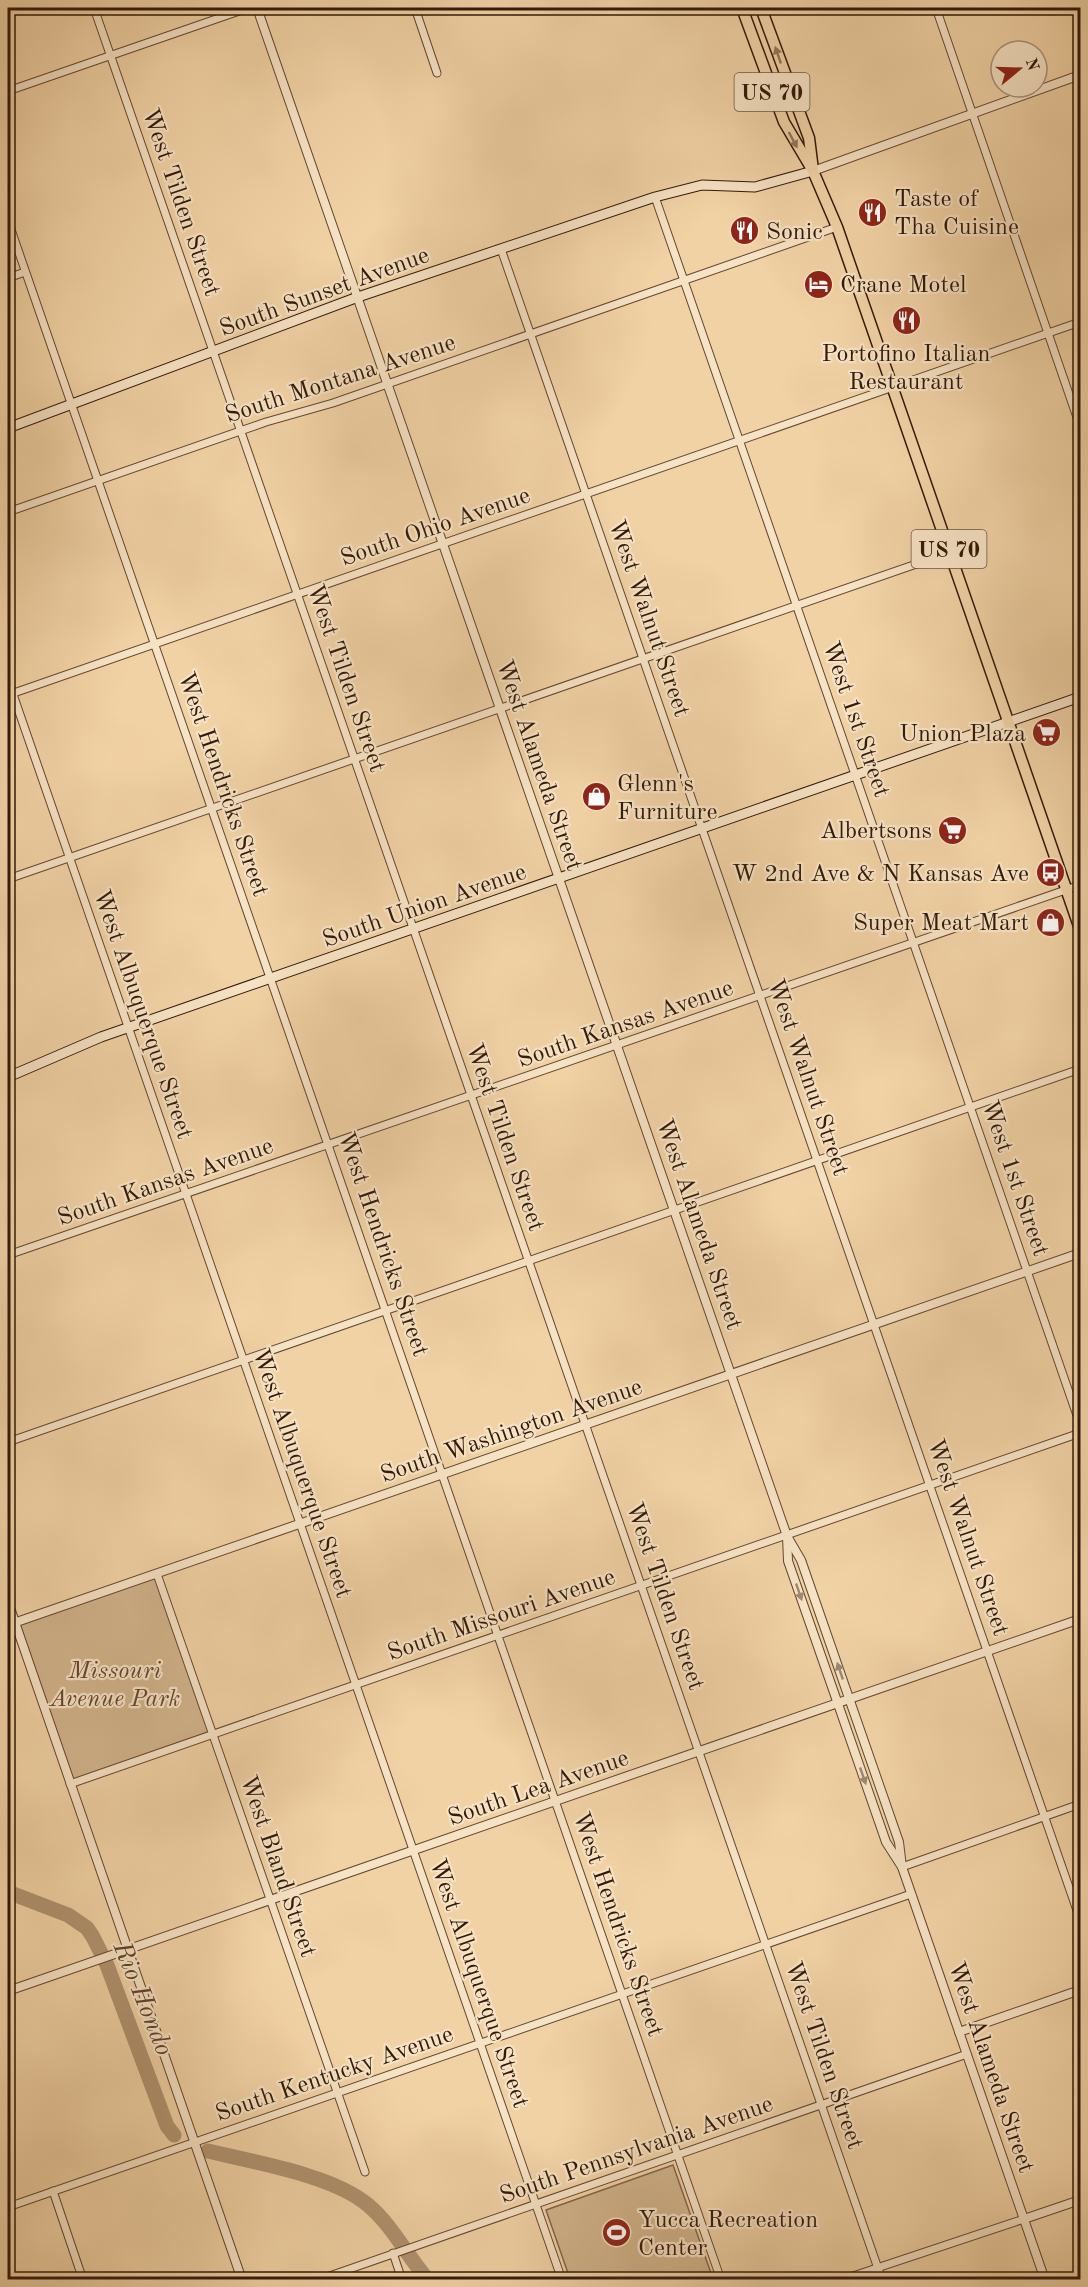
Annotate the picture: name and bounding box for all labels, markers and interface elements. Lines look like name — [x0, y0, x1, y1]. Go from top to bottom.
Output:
north arrow — [989, 39, 1049, 99]
one-way arrow — [773, 46, 782, 64]
text: N — [1022, 56, 1041, 74]
road number: US 70 — [734, 73, 810, 111]
street label: West Tilden Street — [137, 106, 224, 300]
one-way arrow — [789, 132, 798, 149]
place label: Taste of Tha Cuisine — [894, 188, 1019, 240]
restaurant icon: Taste of Tha Cuisine — [857, 196, 889, 228]
restaurant icon: Sonic — [729, 215, 761, 247]
place label: Sonic — [766, 221, 823, 245]
street label: South Sunset Avenue — [217, 244, 433, 342]
hotel icon: Crane Motel — [803, 268, 835, 300]
place label: Crane Motel — [840, 274, 966, 298]
restaurant icon: Portofino Italian Restaurant — [890, 304, 922, 336]
street label: South Montana Avenue — [222, 331, 459, 429]
place label: Portofino Italian Restaurant — [822, 343, 990, 395]
street label: South Ohio Avenue — [338, 484, 534, 572]
street label: West Walnut Street — [603, 517, 693, 720]
road number: US 70 — [912, 530, 986, 568]
street label: West Tilden Street — [302, 582, 389, 776]
street label: West 1st Street — [817, 639, 893, 801]
street label: West Alameda Street — [491, 657, 585, 874]
street label: West Hendricks Street — [172, 669, 272, 900]
supermarket icon: Union Plaza — [1031, 717, 1063, 749]
place label: Union Plaza — [899, 723, 1026, 747]
place label: Glenn's Furniture — [617, 773, 717, 825]
shop icon: Glenn's Furniture — [580, 781, 612, 813]
supermarket icon: Albertsons — [937, 814, 969, 846]
place label: Albertsons — [820, 820, 932, 844]
bus stop icon: W 2nd Ave & N Kansas Ave — [1034, 857, 1066, 889]
street label: South Union Avenue — [320, 861, 530, 953]
place label: W 2nd Ave & N Kansas Ave — [732, 863, 1029, 887]
street label: West Albuquerque Street — [88, 887, 196, 1142]
shop icon: Super Meat Mart — [1034, 906, 1066, 938]
place label: Super Meat Mart — [853, 912, 1029, 936]
street label: West Walnut Street — [762, 976, 852, 1179]
street label: South Kansas Avenue — [515, 977, 737, 1073]
street label: West Tilden Street — [461, 1041, 548, 1235]
street label: West 1st Street — [976, 1098, 1052, 1260]
street label: West Alameda Street — [651, 1116, 745, 1333]
street label: West Hendricks Street — [332, 1129, 432, 1360]
street label: South Kansas Avenue — [55, 1135, 277, 1231]
street label: West Albuquerque Street — [247, 1346, 355, 1601]
street label: South Washington Avenue — [378, 1376, 646, 1488]
street label: West Walnut Street — [922, 1436, 1012, 1639]
street label: West Tilden Street — [621, 1500, 708, 1694]
street label: South Missouri Avenue — [385, 1566, 619, 1666]
one-way arrow — [794, 1583, 804, 1601]
park label: Missouri Avenue Park — [48, 1660, 180, 1712]
one-way arrow — [835, 1662, 845, 1680]
street label: South Lea Avenue — [445, 1747, 632, 1831]
one-way arrow — [858, 1767, 868, 1785]
street label: West Bland Street — [235, 1773, 319, 1961]
street label: West Hendricks Street — [567, 1809, 667, 2040]
street label: West Albuquerque Street — [424, 1856, 532, 2111]
water label: Rio Hondo — [107, 1937, 177, 2059]
street label: West Tilden Street — [780, 1959, 867, 2153]
street label: West Alameda Street — [943, 1959, 1037, 2176]
street label: South Kentucky Avenue — [213, 2023, 457, 2127]
street label: South Pennsylvania Avenue — [497, 2093, 776, 2209]
place label: Yucca Recreation Center — [638, 2209, 818, 2261]
sports icon: Yucca Recreation Center — [601, 2217, 633, 2249]

